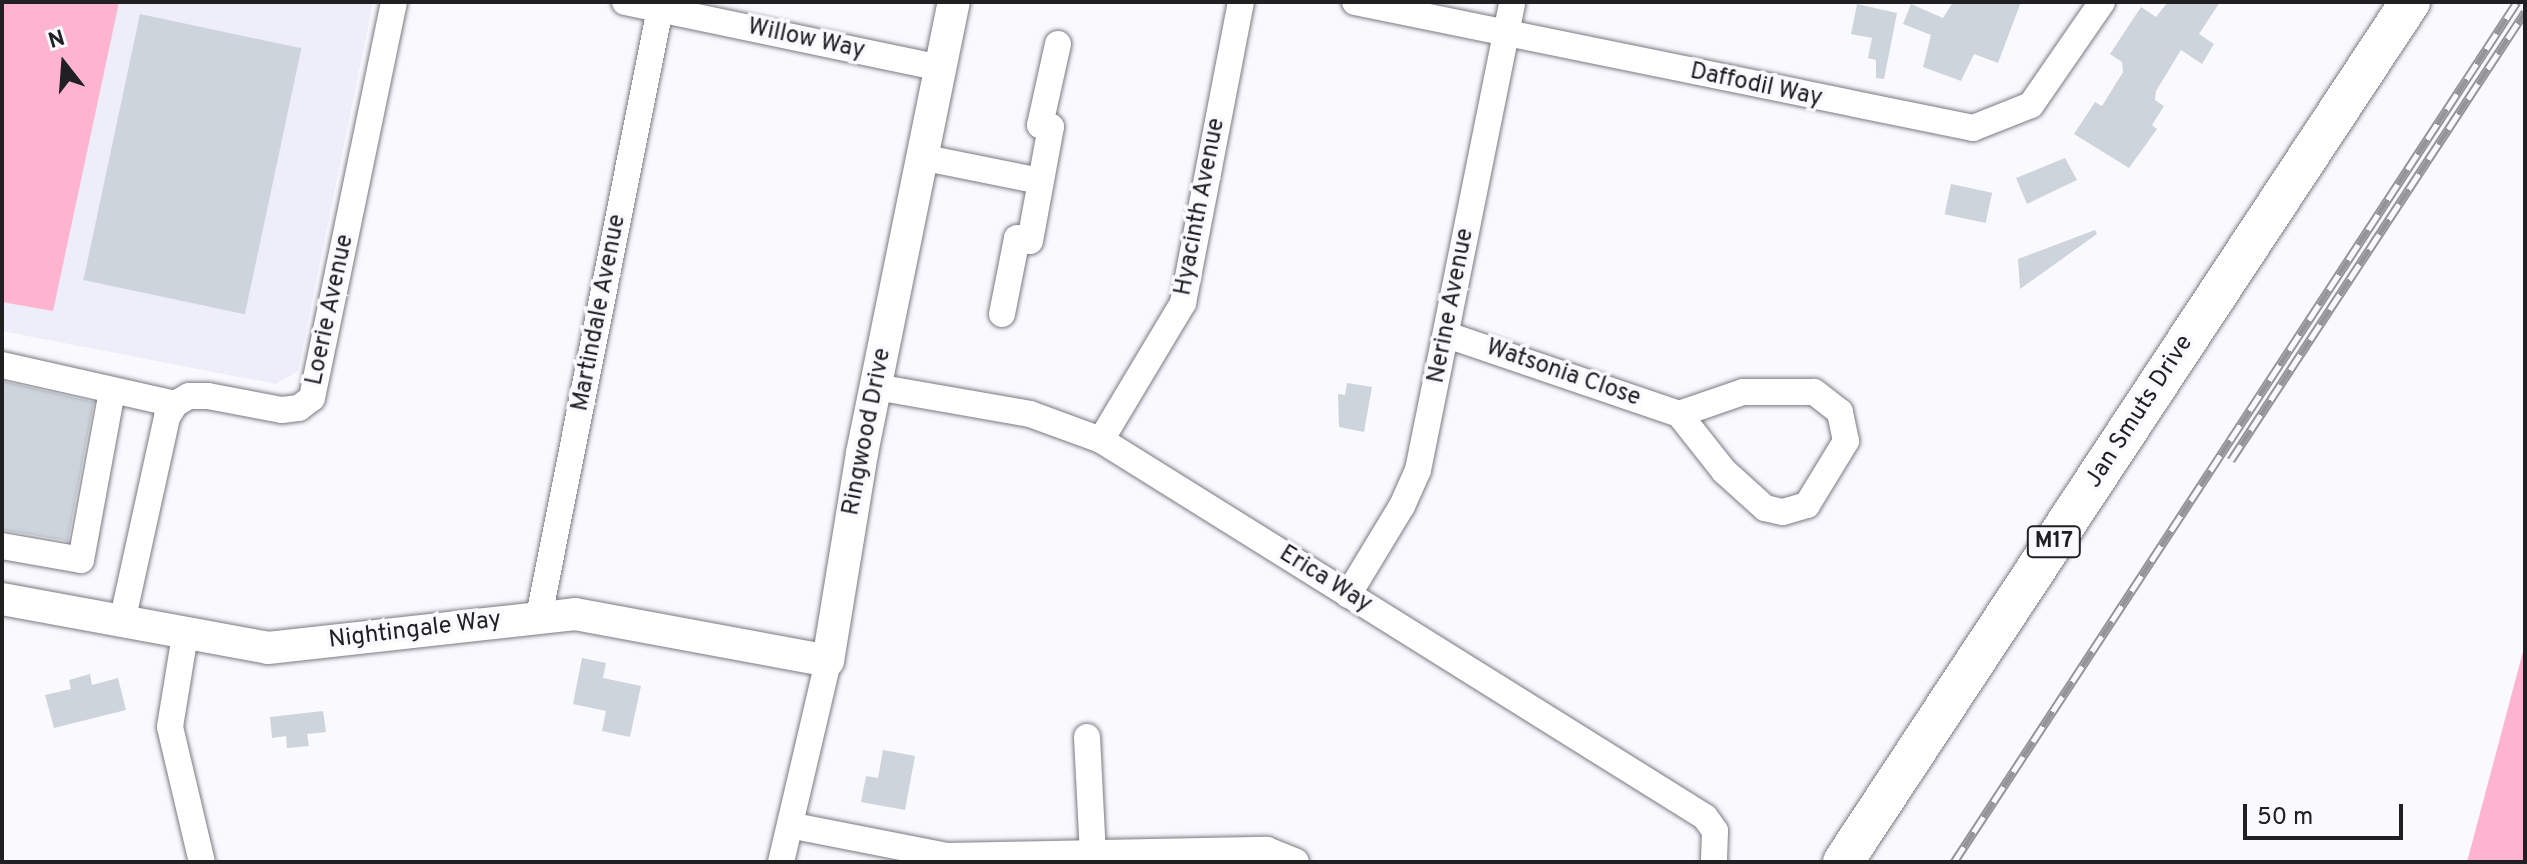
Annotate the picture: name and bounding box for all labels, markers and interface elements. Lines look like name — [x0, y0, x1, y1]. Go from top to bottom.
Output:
street label: Willow Way — [745, 13, 867, 67]
north arrow — [24, 24, 104, 104]
text: N — [45, 25, 68, 56]
street label: Daffodil Way — [1687, 58, 1825, 114]
street label: Hyacinth Avenue — [1170, 115, 1232, 299]
street label: Martindale Avenue — [567, 212, 633, 414]
street label: Nerine Avenue — [1423, 226, 1481, 386]
street label: Loerie Avenue — [301, 231, 361, 389]
street label: Jan Smuts Drive — [2080, 330, 2200, 494]
street label: Watsonia Close — [1482, 334, 1644, 414]
street label: Ringwood Drive — [838, 346, 898, 518]
road number: M17 — [2026, 524, 2082, 560]
street label: Erica Way — [1273, 540, 1377, 620]
street label: Nightingale Way — [327, 606, 503, 656]
scale bar — [2247, 788, 2407, 838]
text: 50 m — [2257, 803, 2313, 833]

